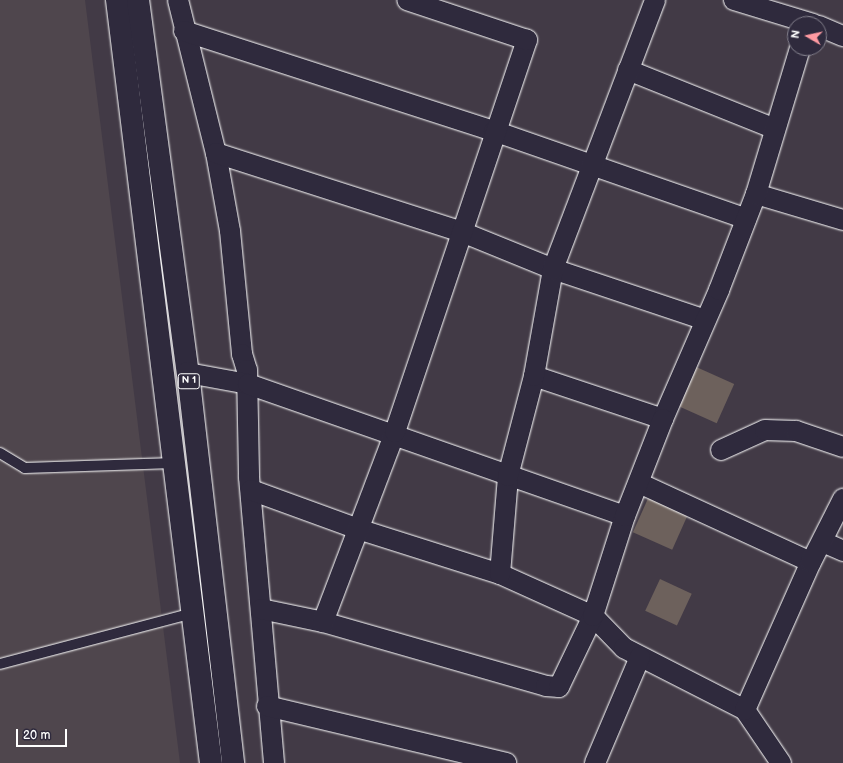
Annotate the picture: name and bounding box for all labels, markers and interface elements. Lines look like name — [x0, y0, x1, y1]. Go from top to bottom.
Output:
north arrow — [787, 16, 827, 56]
text: N — [789, 29, 803, 39]
road number: N 1 — [177, 373, 201, 389]
scale bar — [18, 721, 69, 747]
text: 20 m — [23, 728, 50, 743]

